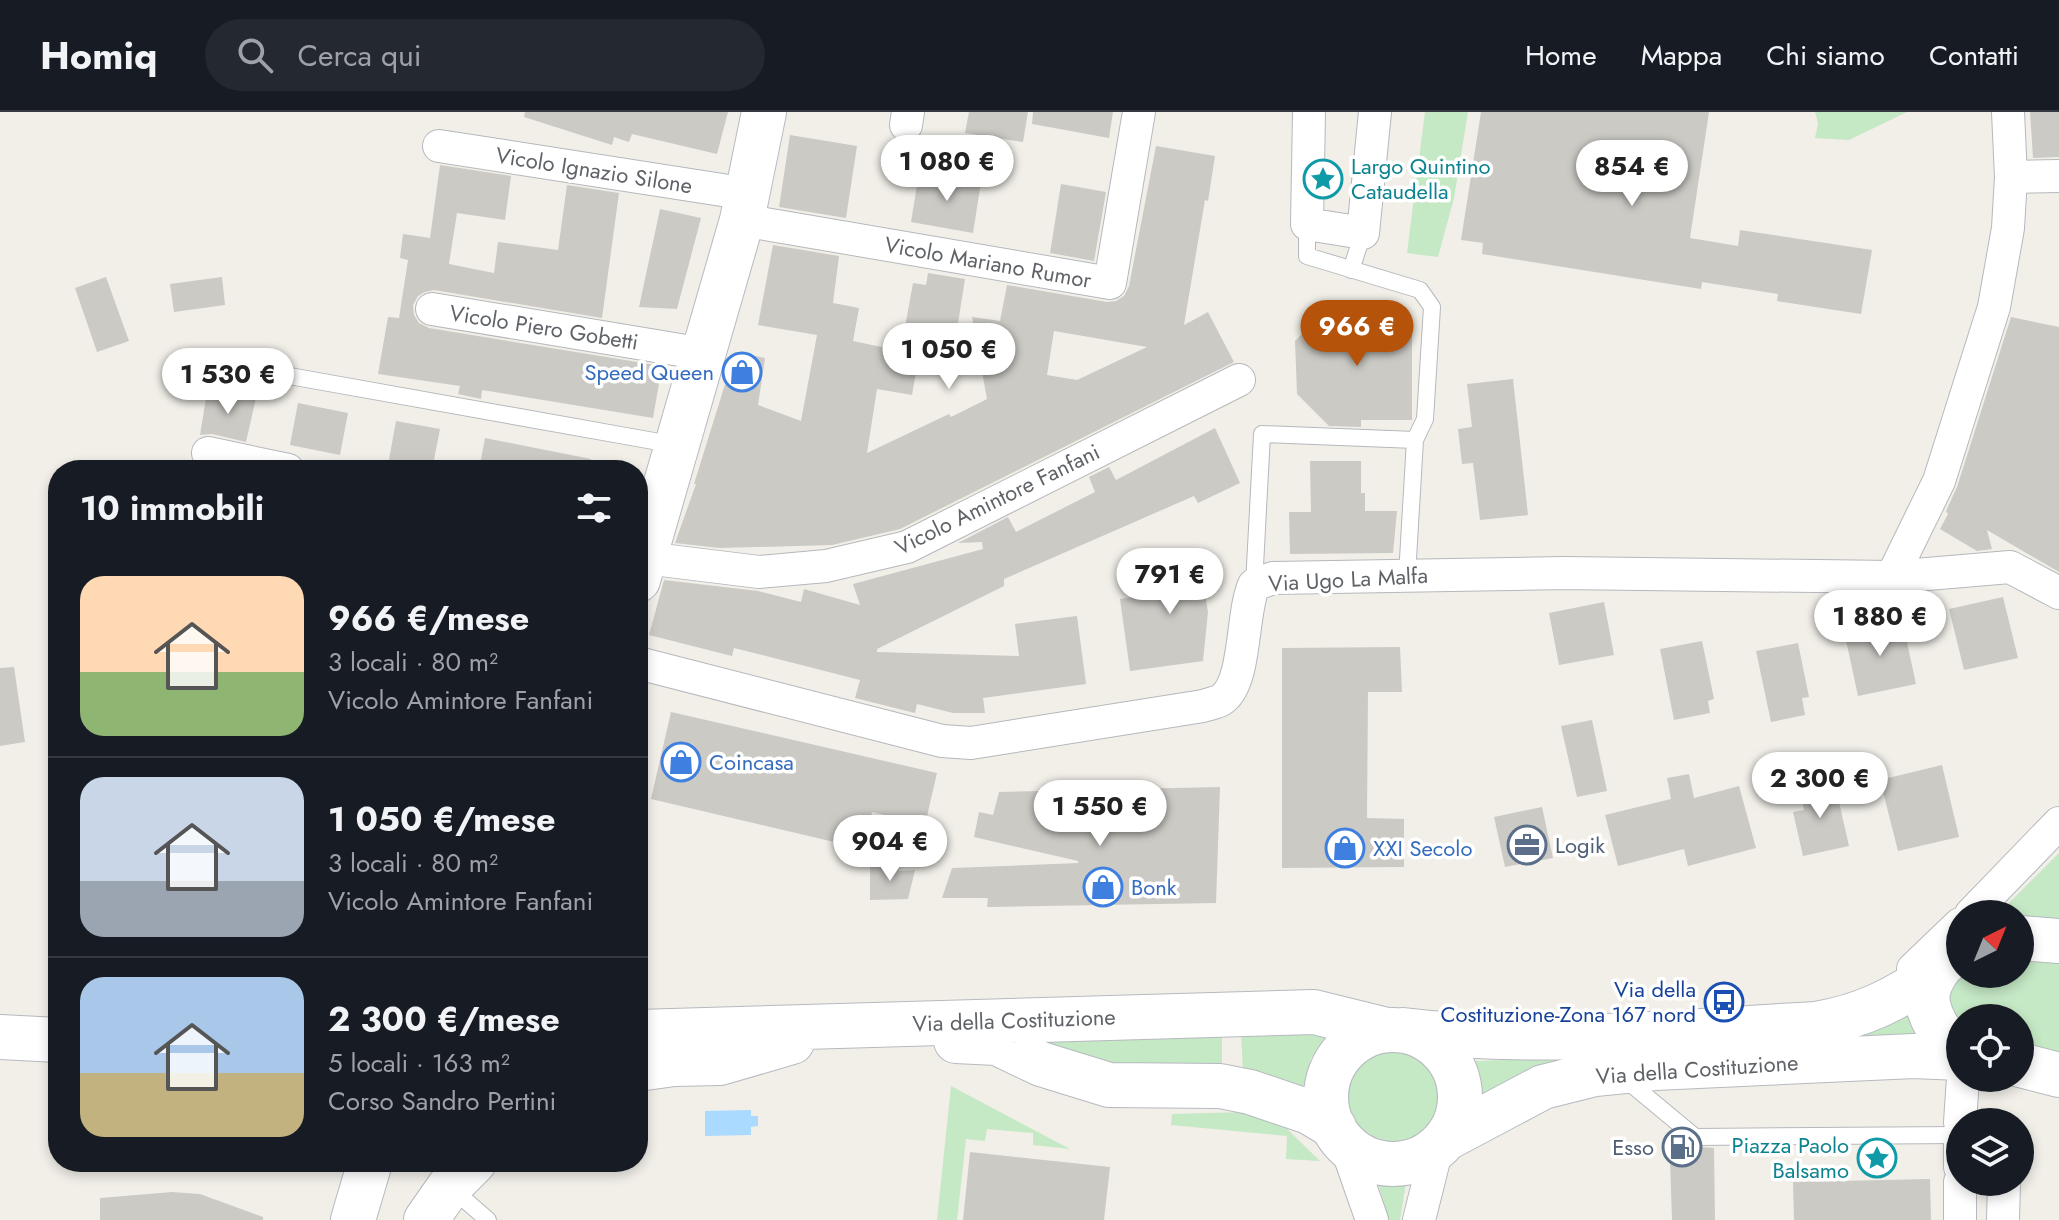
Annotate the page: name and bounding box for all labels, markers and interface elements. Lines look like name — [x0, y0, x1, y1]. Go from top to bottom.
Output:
search box — [205, 19, 765, 91]
text: Homiq — [40, 28, 157, 83]
icon: search — [233, 33, 277, 77]
text: Cerca qui — [297, 34, 422, 77]
text: Home — [1525, 35, 1597, 76]
text: Mappa — [1641, 35, 1722, 76]
text: Chi siamo — [1766, 35, 1885, 76]
text: Contatti — [1929, 35, 2019, 76]
pin: 1 080 € — [873, 135, 1021, 203]
street label: Vicolo Ignazio Silone — [493, 139, 695, 201]
pin: 854 € — [1576, 140, 1688, 208]
text: 1 080 € — [899, 142, 995, 180]
text: 854 € — [1594, 147, 1670, 185]
place label: Largo Quintino Cataudella — [1351, 150, 1491, 207]
place icon: Largo Quintino Cataudella — [1302, 158, 1344, 200]
street label: Vicolo Mariano Rumor — [882, 228, 1094, 296]
street label: Vicolo Piero Gobetti — [447, 296, 641, 358]
pin: 966 € — [1301, 300, 1413, 368]
text: 966 € — [1318, 307, 1396, 345]
pin: 1 050 € — [875, 323, 1023, 391]
text: 1 050 € — [900, 330, 998, 368]
pin: 1 530 € — [154, 348, 302, 416]
shop icon: Speed Queen — [721, 351, 763, 393]
text: 1 530 € — [180, 355, 276, 393]
place label: Speed Queen — [584, 356, 714, 388]
street label: Vicolo Amintore Fanfani — [889, 435, 1105, 563]
text: 10 immobili — [80, 484, 264, 533]
icon: filters — [572, 486, 616, 530]
pin: 791 € — [1114, 548, 1226, 616]
text: 791 € — [1134, 555, 1206, 593]
street label: Via Ugo La Malfa — [1267, 559, 1429, 599]
pin: 1 880 € — [1806, 590, 1954, 658]
text: 966 €/mese — [328, 594, 529, 643]
text: 1 880 € — [1832, 597, 1928, 635]
icon: home — [144, 608, 240, 704]
text: 3 locali · 80 m² — [328, 643, 498, 681]
text: Vicolo Amintore Fanfani — [328, 681, 593, 719]
shop icon: Coincasa — [660, 741, 702, 783]
place label: Coincasa — [709, 746, 794, 778]
pin: 2 300 € — [1746, 752, 1894, 820]
text: 2 300 € — [1770, 759, 1870, 797]
pin: 1 550 € — [1026, 780, 1174, 848]
text: 1 550 € — [1052, 787, 1148, 825]
text: 1 050 €/mese — [328, 795, 556, 844]
icon: home — [144, 809, 240, 905]
pin: 904 € — [834, 815, 946, 883]
text: 904 € — [851, 822, 929, 860]
office icon: Logik — [1506, 824, 1548, 866]
shop icon: XXI Secolo — [1324, 827, 1366, 869]
place label: Logik — [1555, 829, 1605, 861]
place label: XXI Secolo — [1373, 832, 1472, 864]
text: 3 locali · 80 m² — [328, 844, 498, 882]
shop icon: Bonk — [1082, 866, 1124, 908]
place label: Bonk — [1131, 871, 1177, 903]
text: Vicolo Amintore Fanfani — [328, 882, 593, 920]
north arrow — [1946, 900, 2034, 988]
map controls — [1946, 900, 2034, 1196]
place label: Via della Costituzione-Zona 167 nord — [1440, 973, 1696, 1030]
bus stop icon: Via della Costituzione-Zona 167 nord — [1703, 981, 1745, 1023]
text: 2 300 €/mese — [328, 995, 560, 1044]
street label: Via della Costituzione — [912, 1000, 1116, 1040]
button: locate — [1946, 1004, 2034, 1092]
icon: home — [144, 1009, 240, 1105]
text: 5 locali · 163 m² — [328, 1044, 510, 1082]
street label: Via della Costituzione — [1595, 1046, 1799, 1092]
text: Corso Sandro Pertini — [328, 1082, 556, 1120]
button: layers — [1946, 1108, 2034, 1196]
fuel station icon: Esso — [1661, 1126, 1703, 1168]
place label: Piazza Paolo Balsamo — [1731, 1129, 1849, 1186]
place label: Esso — [1612, 1131, 1654, 1163]
place icon: Piazza Paolo Balsamo — [1856, 1137, 1898, 1179]

